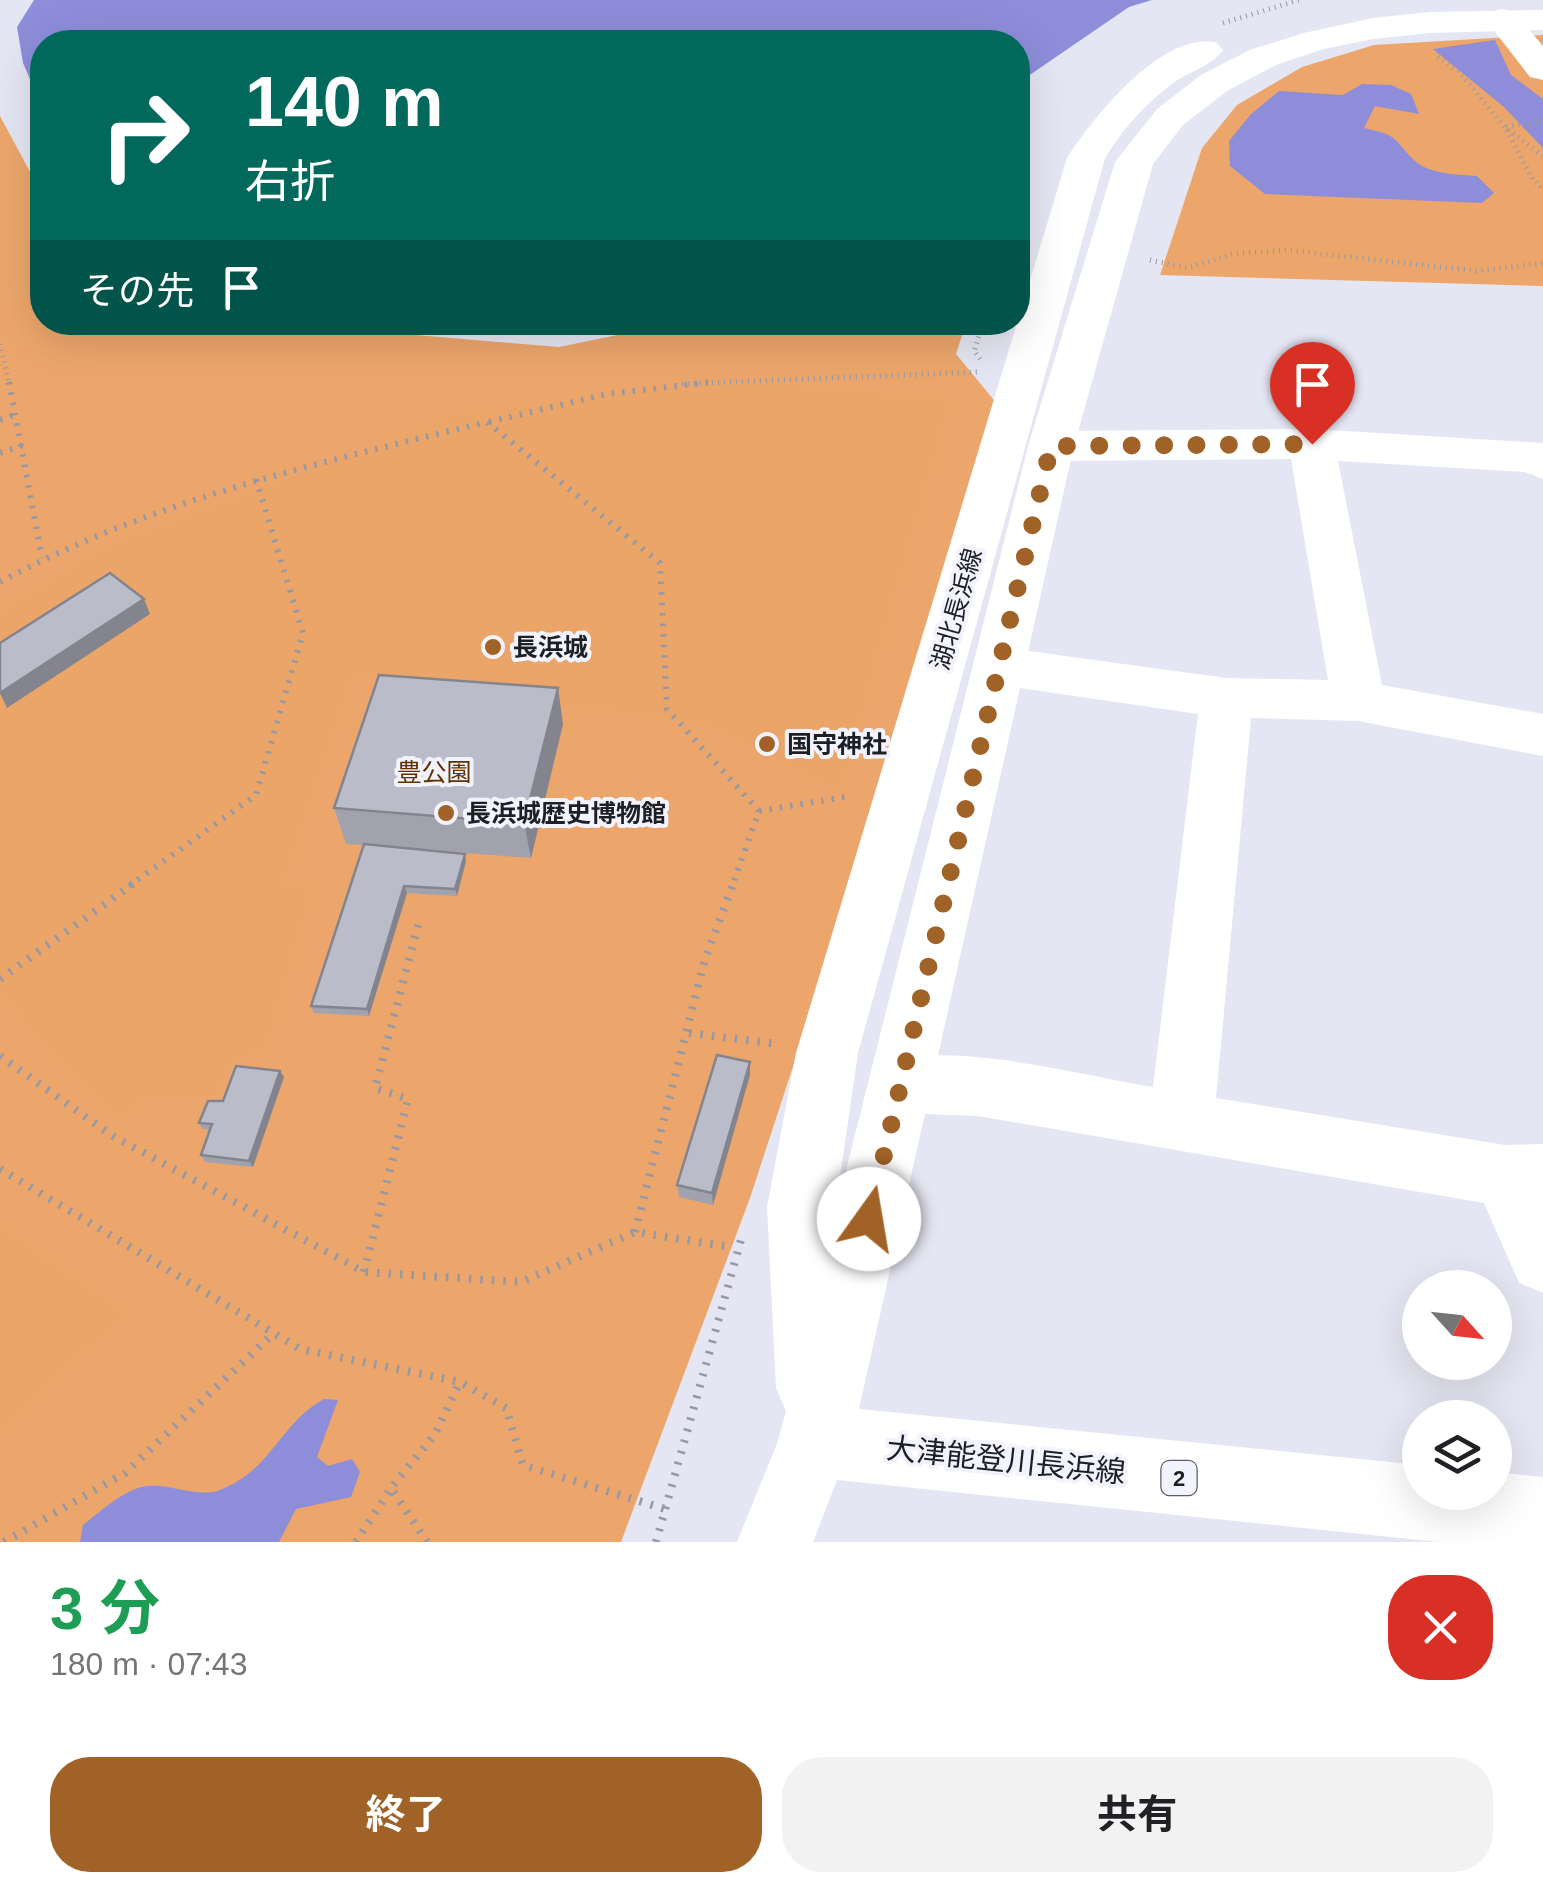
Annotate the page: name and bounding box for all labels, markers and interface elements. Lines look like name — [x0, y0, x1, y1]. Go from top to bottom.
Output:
text: 140 m — [245, 63, 443, 141]
icon: right — [80, 70, 210, 200]
text: 右折 — [245, 156, 335, 207]
icon: arrive — [214, 260, 269, 315]
text: その先 — [80, 270, 194, 312]
pin — [1270, 342, 1355, 445]
icon: arrive — [1285, 357, 1340, 412]
street label: 湖北長浜線 — [925, 545, 987, 673]
place label: 長浜城 — [513, 633, 588, 661]
marker: 長浜城 — [482, 636, 504, 658]
place label: 国守神社 — [787, 730, 887, 758]
marker: 国守神社 — [756, 733, 778, 755]
park label: 豊公園 — [396, 758, 472, 786]
place label: 長浜城歴史博物館 — [466, 799, 666, 827]
marker: 長浜城歴史博物館 — [435, 802, 457, 824]
position arrow — [817, 1167, 921, 1271]
north arrow — [1402, 1270, 1512, 1380]
map controls — [1402, 1270, 1512, 1510]
button: layers — [1402, 1400, 1512, 1510]
street label: 大津能登川長浜線 — [885, 1431, 1127, 1489]
road number: 2 — [1162, 1461, 1196, 1495]
text: 3 分 — [50, 1575, 160, 1642]
button: close — [1388, 1575, 1493, 1680]
text: 180 m · 07:43 — [50, 1646, 247, 1682]
button: 終了 — [50, 1757, 762, 1872]
button: 共有 — [782, 1757, 1493, 1872]

